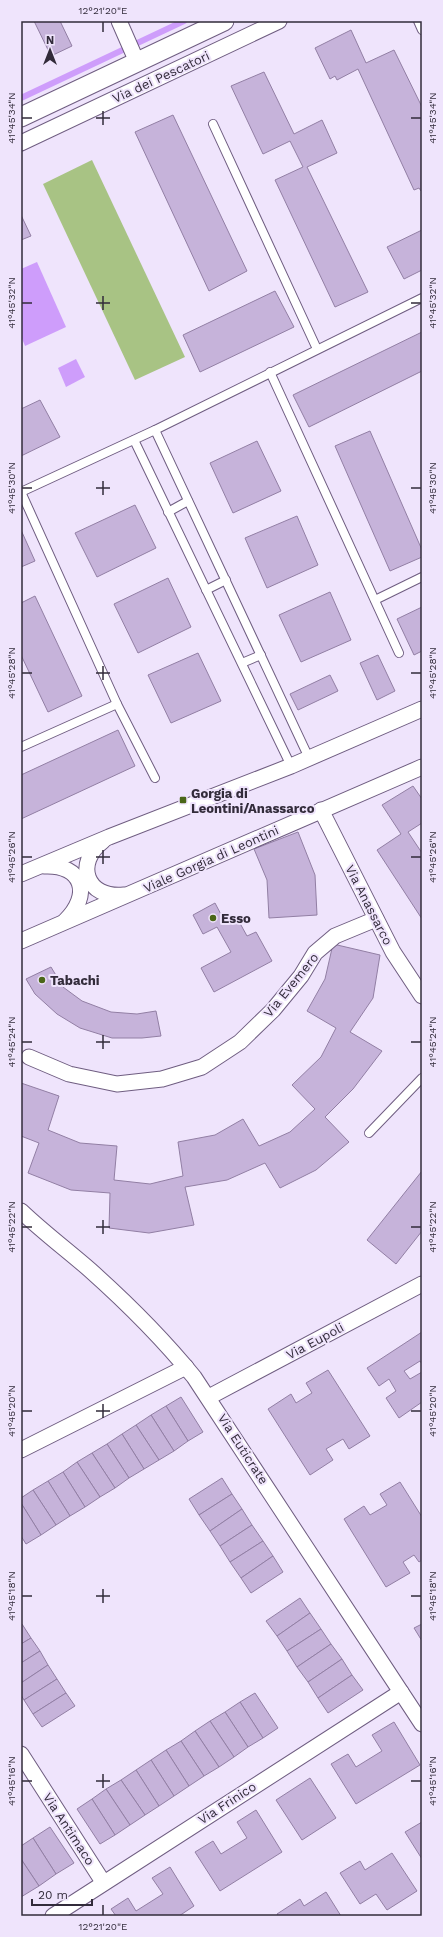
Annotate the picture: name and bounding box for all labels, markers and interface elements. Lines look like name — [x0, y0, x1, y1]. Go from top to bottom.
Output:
text: 12°21'20"E — [79, 5, 127, 16]
north arrow — [30, 30, 70, 70]
text: N — [46, 34, 54, 47]
street label: Via dei Pescatori — [110, 48, 212, 106]
text: 41°45'34"N — [6, 92, 17, 144]
text: 41°45'34"N — [427, 92, 438, 144]
text: 41°45'32"N — [6, 277, 17, 329]
text: 41°45'32"N — [427, 277, 438, 329]
text: 41°45'30"N — [6, 462, 17, 514]
text: 41°45'30"N — [427, 462, 438, 514]
text: 41°45'28"N — [6, 647, 17, 699]
text: 41°45'28"N — [427, 647, 438, 699]
place label: Gorgia di Leontini/Anassarco — [191, 786, 315, 816]
marker: Gorgia di Leontini/Anassarco — [178, 795, 188, 805]
street label: Viale Gorgia di Leontini — [141, 822, 281, 896]
text: 41°45'26"N — [6, 831, 17, 883]
text: 41°45'26"N — [427, 831, 438, 883]
street label: Via Anassarco — [342, 862, 396, 948]
place label: Esso — [221, 911, 251, 926]
marker: Esso — [208, 913, 218, 923]
street label: Via Evemero — [261, 950, 322, 1020]
place label: Tabachi — [50, 973, 100, 988]
marker: Tabachi — [37, 975, 47, 985]
text: 41°45'24"N — [6, 1017, 17, 1067]
text: 41°45'24"N — [427, 1017, 438, 1067]
text: 41°45'22"N — [6, 1201, 17, 1253]
text: 41°45'22"N — [427, 1201, 438, 1253]
street label: Via Eupoli — [284, 1320, 346, 1362]
text: 41°45'20"N — [6, 1385, 17, 1437]
text: 41°45'20"N — [427, 1385, 438, 1437]
street label: Via Euticrate — [215, 1411, 271, 1487]
text: 41°45'18"N — [6, 1571, 17, 1621]
text: 41°45'18"N — [427, 1571, 438, 1621]
text: 41°45'16"N — [6, 1756, 17, 1806]
text: 41°45'16"N — [427, 1756, 438, 1806]
street label: Via Frinico — [195, 1779, 259, 1827]
street label: Via Antimaco — [40, 1790, 98, 1868]
scale bar — [32, 1881, 92, 1907]
text: 20 m — [38, 1888, 68, 1902]
text: 12°21'20"E — [79, 1921, 127, 1932]

